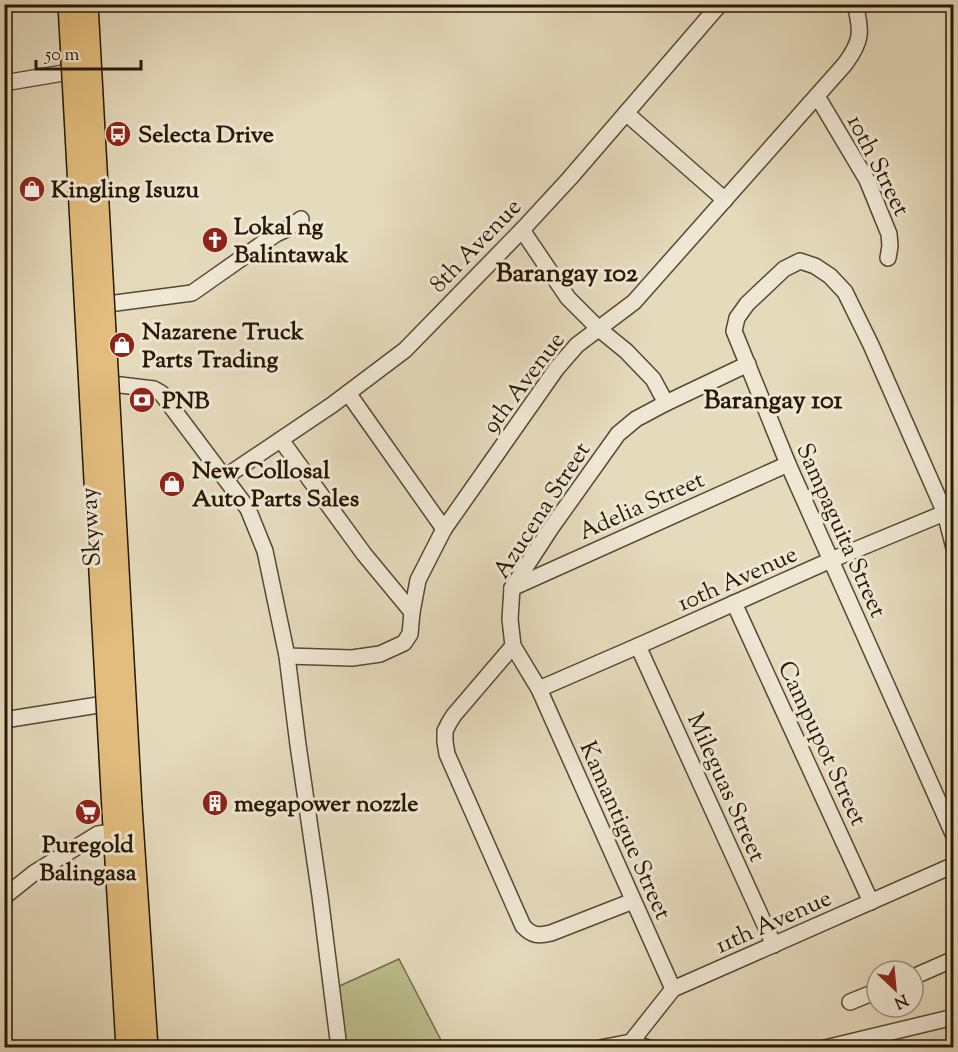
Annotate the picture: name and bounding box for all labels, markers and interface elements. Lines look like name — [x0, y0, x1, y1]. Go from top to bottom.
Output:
scale bar — [36, 33, 141, 71]
text: 50 m — [44, 43, 80, 69]
street label: 10th Street — [837, 109, 917, 223]
bus stop icon: Selecta Drive — [103, 119, 133, 149]
place label: Selecta Drive — [138, 119, 274, 153]
shop icon: Kingling Isuzu — [17, 174, 47, 204]
place label: Kingling Isuzu — [51, 174, 199, 208]
street label: 8th Avenue — [423, 192, 530, 301]
place label: Lokal ng Balintawak — [234, 211, 350, 273]
church icon: Lokal ng Balintawak — [200, 225, 230, 255]
district label: Barangay 102 — [496, 256, 639, 293]
place label: Nazarene Truck Parts Trading — [142, 316, 305, 378]
street label: 9th Avenue — [475, 325, 574, 441]
shop icon: Nazarene Truck Parts Trading — [107, 330, 137, 360]
district label: Barangay 101 — [704, 383, 842, 420]
bank icon: PNB — [127, 385, 157, 415]
place label: PNB — [162, 385, 209, 419]
street label: Azucena Street — [486, 436, 600, 586]
street label: Sampaguita Street — [786, 438, 894, 623]
place label: New Collosal Auto Parts Sales — [192, 455, 359, 517]
street label: Adelia Street — [574, 464, 710, 550]
shop icon: New Collosal Auto Parts Sales — [157, 469, 187, 499]
street label: Skyway — [73, 486, 111, 568]
street label: 10th Avenue — [672, 538, 803, 621]
street label: Campupot Street — [768, 656, 874, 832]
street label: Mileguas Street — [677, 708, 773, 868]
street label: Kamantigue Street — [570, 736, 679, 925]
building icon: megapower nozzle — [200, 788, 230, 818]
place label: megapower nozzle — [234, 788, 419, 822]
supermarket icon: Puregold Balingasa — [73, 797, 103, 827]
place label: Puregold Balingasa — [40, 829, 137, 891]
street label: 11th Avenue — [710, 882, 837, 964]
north arrow — [865, 959, 925, 1019]
text: N — [889, 987, 911, 1013]

